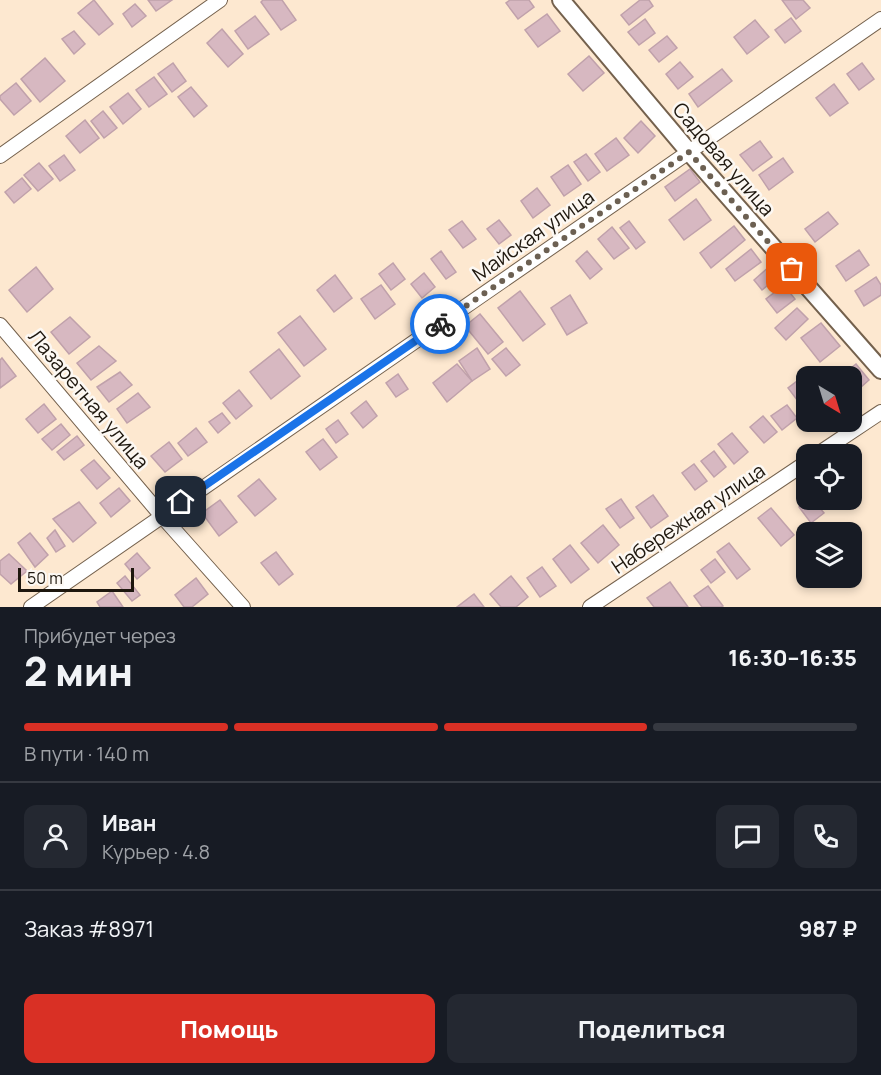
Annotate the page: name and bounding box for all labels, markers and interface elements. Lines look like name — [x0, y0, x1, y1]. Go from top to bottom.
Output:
street label: Садовая улица — [667, 96, 781, 222]
street label: Майская улица — [467, 183, 599, 287]
pin — [766, 243, 817, 294]
icon: bag — [775, 252, 808, 285]
courier — [410, 294, 470, 354]
icon: bike — [424, 308, 457, 341]
street label: Лазаретная улица — [23, 324, 155, 474]
north arrow — [796, 366, 862, 432]
map controls — [796, 366, 862, 588]
button: locate — [796, 444, 862, 510]
street label: Набережная улица — [606, 457, 770, 579]
pin — [155, 476, 206, 527]
icon: home — [164, 485, 197, 518]
button: layers — [796, 522, 862, 588]
scale bar — [18, 565, 134, 592]
text: 50 m — [27, 567, 63, 589]
text: Прибудет через — [24, 622, 176, 649]
text: 16:30–16:35 — [728, 643, 857, 673]
text: 2 мин — [24, 644, 133, 698]
text: В пути · 140 m — [24, 740, 149, 767]
button: person — [24, 805, 87, 868]
button: chat — [716, 805, 779, 868]
button: phone — [794, 805, 857, 868]
text: Иван — [102, 808, 156, 838]
text: Курьер · 4.8 — [102, 838, 210, 865]
text: Заказ #8971 — [24, 914, 154, 944]
text: 987 ₽ — [799, 914, 857, 944]
button: Помощь — [24, 994, 435, 1063]
button: Поделиться — [447, 994, 857, 1063]

